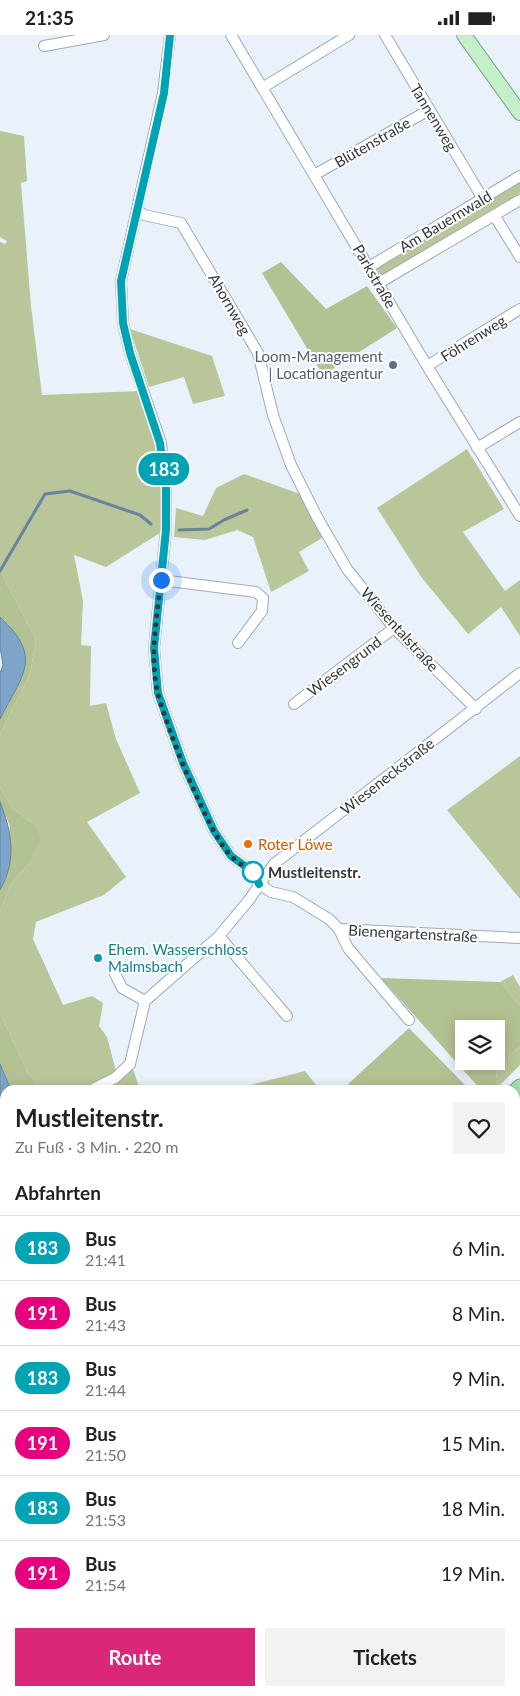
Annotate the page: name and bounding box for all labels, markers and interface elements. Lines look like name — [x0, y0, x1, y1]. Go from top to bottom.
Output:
text: 21:35 — [25, 6, 74, 29]
street label: Tannenweg — [407, 80, 461, 154]
street label: Blütenstraße — [331, 113, 413, 171]
street label: Am Bauernwald — [396, 186, 494, 256]
street label: Parkstraße — [350, 241, 400, 311]
street label: Ahornweg — [205, 270, 255, 338]
street label: Föhrenweg — [437, 311, 509, 365]
place label: Loom-Management | Locationagentur — [254, 347, 384, 382]
marker: Loom-Management | Locationagentur — [387, 359, 399, 371]
line badge: 183 — [135, 453, 193, 485]
text: 183 — [148, 458, 180, 480]
your location — [149, 568, 174, 593]
street label: Wiesentalstraße — [357, 583, 443, 675]
street label: Wiesengrund — [303, 632, 385, 700]
street label: Wieseneckstraße — [337, 734, 437, 818]
place label: Roter Löwe — [258, 835, 333, 853]
marker: Roter Löwe — [242, 838, 254, 850]
marker: Mustleitenstr. — [242, 861, 264, 883]
place label: Mustleitenstr. — [268, 863, 361, 881]
street label: Bienengartenstraße — [348, 921, 478, 945]
place label: Ehem. Wasserschloss Malmsbach — [108, 940, 248, 975]
marker: Ehem. Wasserschloss Malmsbach — [92, 952, 104, 964]
map controls — [455, 1020, 505, 1070]
button: layers — [455, 1020, 505, 1070]
button: heart — [453, 1102, 505, 1154]
text: Mustleitenstr. — [15, 1103, 164, 1132]
text: Zu Fuß · 3 Min. · 220 m — [15, 1137, 178, 1156]
text: Abfahrten — [15, 1181, 101, 1204]
text: Bus — [85, 1227, 116, 1250]
text: 183 — [27, 1237, 58, 1259]
text: 6 Min. — [452, 1237, 505, 1260]
text: 21:41 — [85, 1250, 126, 1269]
text: Bus — [85, 1292, 116, 1315]
text: 191 — [27, 1302, 58, 1324]
text: 8 Min. — [452, 1302, 505, 1325]
text: 21:43 — [85, 1315, 126, 1334]
text: Bus — [85, 1357, 116, 1380]
text: 183 — [27, 1367, 58, 1389]
text: 9 Min. — [452, 1367, 505, 1390]
text: 21:44 — [85, 1380, 126, 1399]
text: Bus — [85, 1422, 116, 1445]
text: 191 — [27, 1432, 58, 1454]
text: 15 Min. — [441, 1432, 505, 1455]
text: 21:50 — [85, 1445, 126, 1464]
text: Bus — [85, 1487, 116, 1510]
text: 183 — [27, 1497, 58, 1519]
text: 18 Min. — [441, 1497, 505, 1520]
text: 21:53 — [85, 1510, 126, 1529]
text: Bus — [85, 1552, 116, 1575]
text: 191 — [27, 1562, 58, 1584]
text: 19 Min. — [441, 1562, 505, 1585]
text: 21:54 — [85, 1575, 126, 1594]
button: Route — [15, 1628, 255, 1686]
button: Tickets — [265, 1628, 505, 1686]

